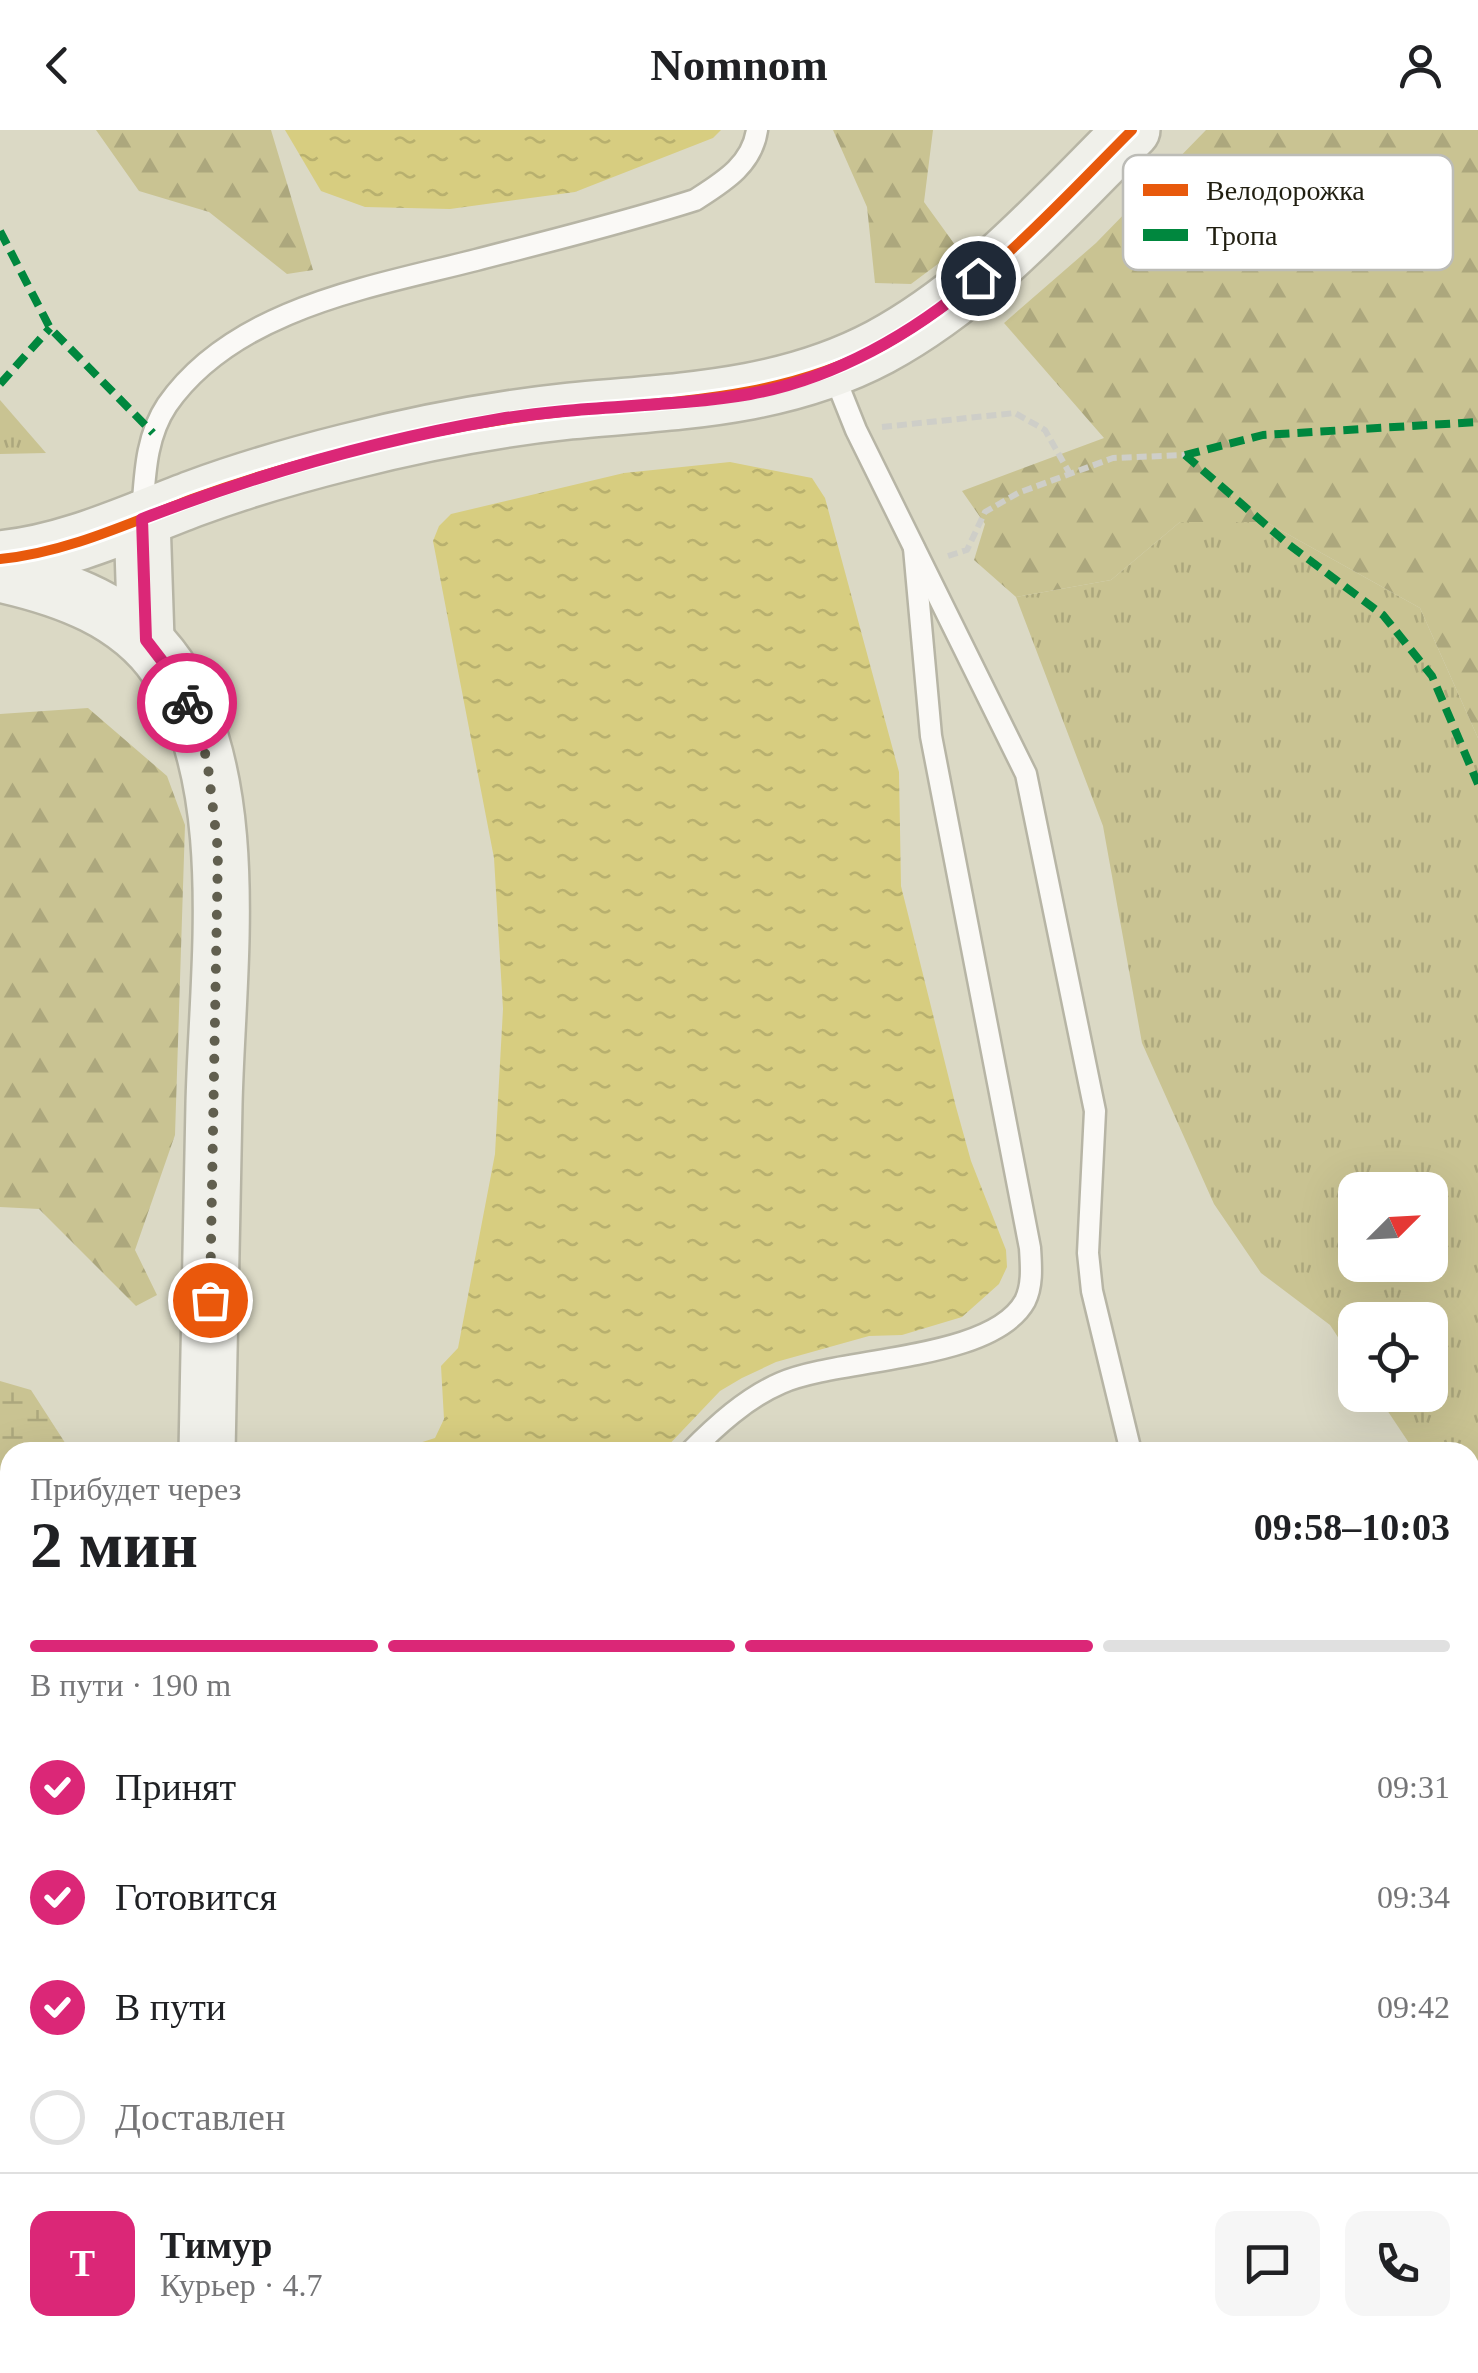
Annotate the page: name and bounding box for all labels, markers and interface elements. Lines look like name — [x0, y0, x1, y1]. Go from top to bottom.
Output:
icon: back — [30, 38, 85, 93]
icon: person — [1393, 38, 1448, 93]
text: Nomnom — [650, 40, 828, 90]
legend — [1123, 155, 1453, 270]
text: Велодорожка — [1206, 175, 1365, 206]
text: Тропа — [1206, 220, 1278, 251]
pin — [936, 236, 1021, 321]
icon: home — [951, 251, 1006, 306]
courier — [137, 653, 237, 753]
icon: bike — [160, 676, 215, 731]
north arrow — [1338, 1172, 1448, 1282]
map controls — [1338, 1172, 1448, 1412]
pin — [168, 1258, 253, 1343]
icon: bag — [183, 1273, 238, 1328]
button: locate — [1338, 1302, 1448, 1412]
text: Прибудет через — [30, 1471, 241, 1507]
text: 09:58–10:03 — [1254, 1506, 1450, 1548]
text: 2 мин — [30, 1509, 198, 1581]
text: В пути · 190 m — [30, 1667, 231, 1703]
icon: check — [30, 1760, 85, 1815]
text: Принят — [115, 1766, 236, 1808]
text: 09:31 — [1377, 1769, 1450, 1805]
icon: check — [30, 1870, 85, 1925]
text: Готовится — [115, 1876, 277, 1918]
text: 09:34 — [1377, 1879, 1450, 1915]
icon: check — [30, 1980, 85, 2035]
text: В пути — [115, 1986, 226, 2028]
text: 09:42 — [1377, 1989, 1450, 2025]
text: Доставлен — [115, 2096, 285, 2138]
button: chat — [1215, 2211, 1320, 2316]
button: phone — [1345, 2211, 1450, 2316]
text: Тимур — [160, 2224, 272, 2266]
text: Т — [70, 2242, 95, 2284]
text: Курьер · 4.7 — [160, 2267, 322, 2303]

